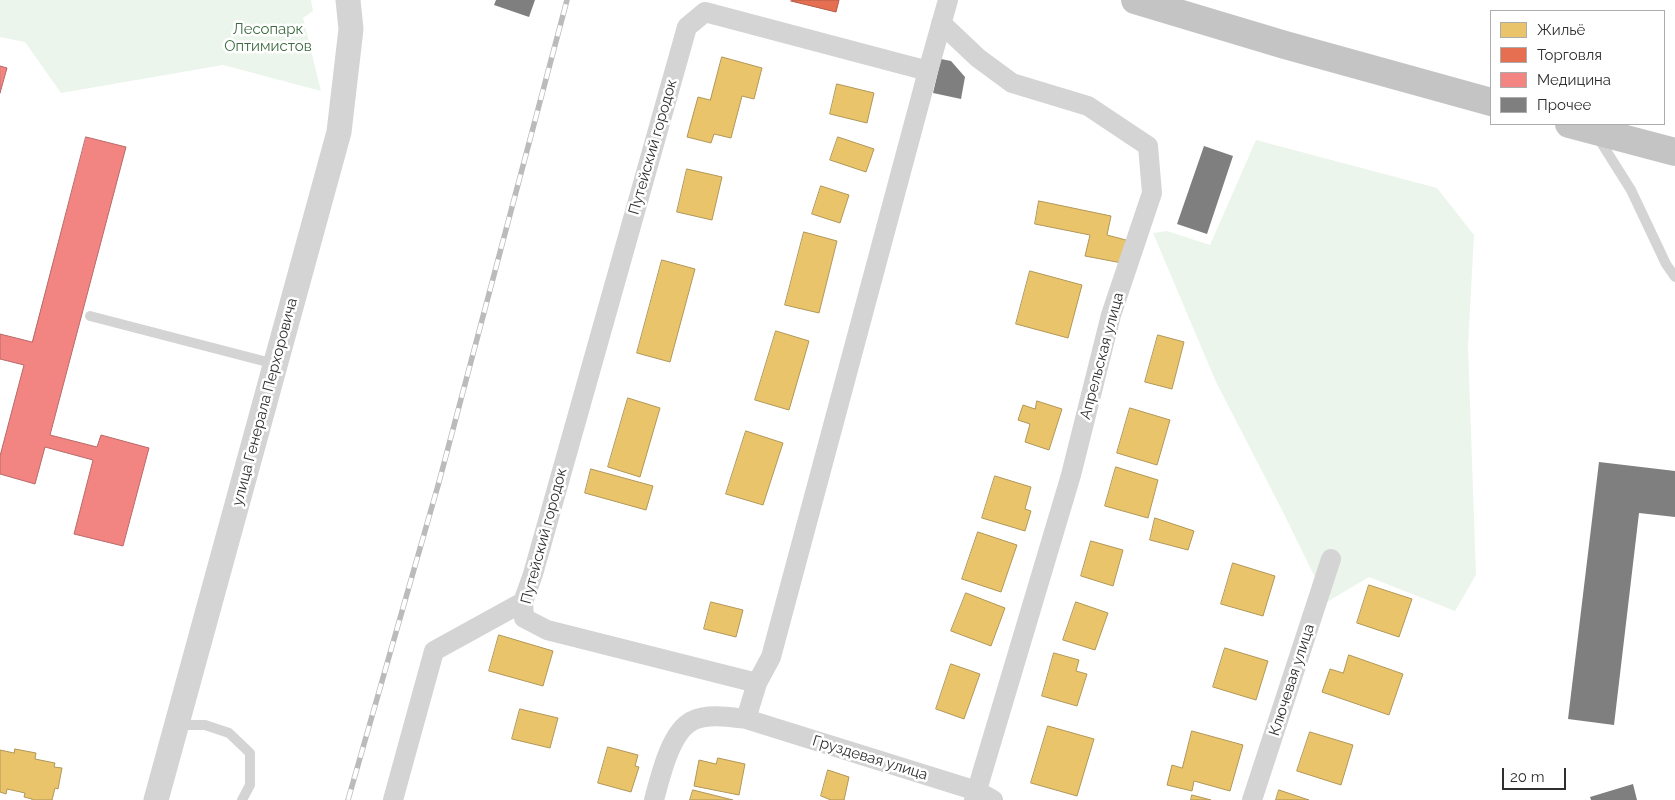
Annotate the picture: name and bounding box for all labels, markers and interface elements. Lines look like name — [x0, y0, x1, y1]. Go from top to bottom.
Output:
legend — [1490, 10, 1665, 125]
park label: Лесопарк Оптимистов — [224, 20, 312, 55]
text: Жильё — [1537, 21, 1585, 39]
text: Торговля — [1537, 46, 1602, 64]
text: Медицина — [1537, 71, 1611, 89]
street label: Путейский городок — [625, 77, 681, 217]
text: Прочее — [1537, 96, 1591, 114]
street label: Апрельская улица — [1076, 291, 1128, 421]
street label: улица Генерала Перхоровича — [229, 296, 301, 508]
street label: Путейский городок — [517, 466, 571, 606]
street label: Ключевая улица — [1265, 622, 1319, 738]
street label: Груздевая улица — [810, 732, 930, 784]
scale bar — [1505, 758, 1569, 790]
text: 20 m — [1510, 768, 1545, 786]

